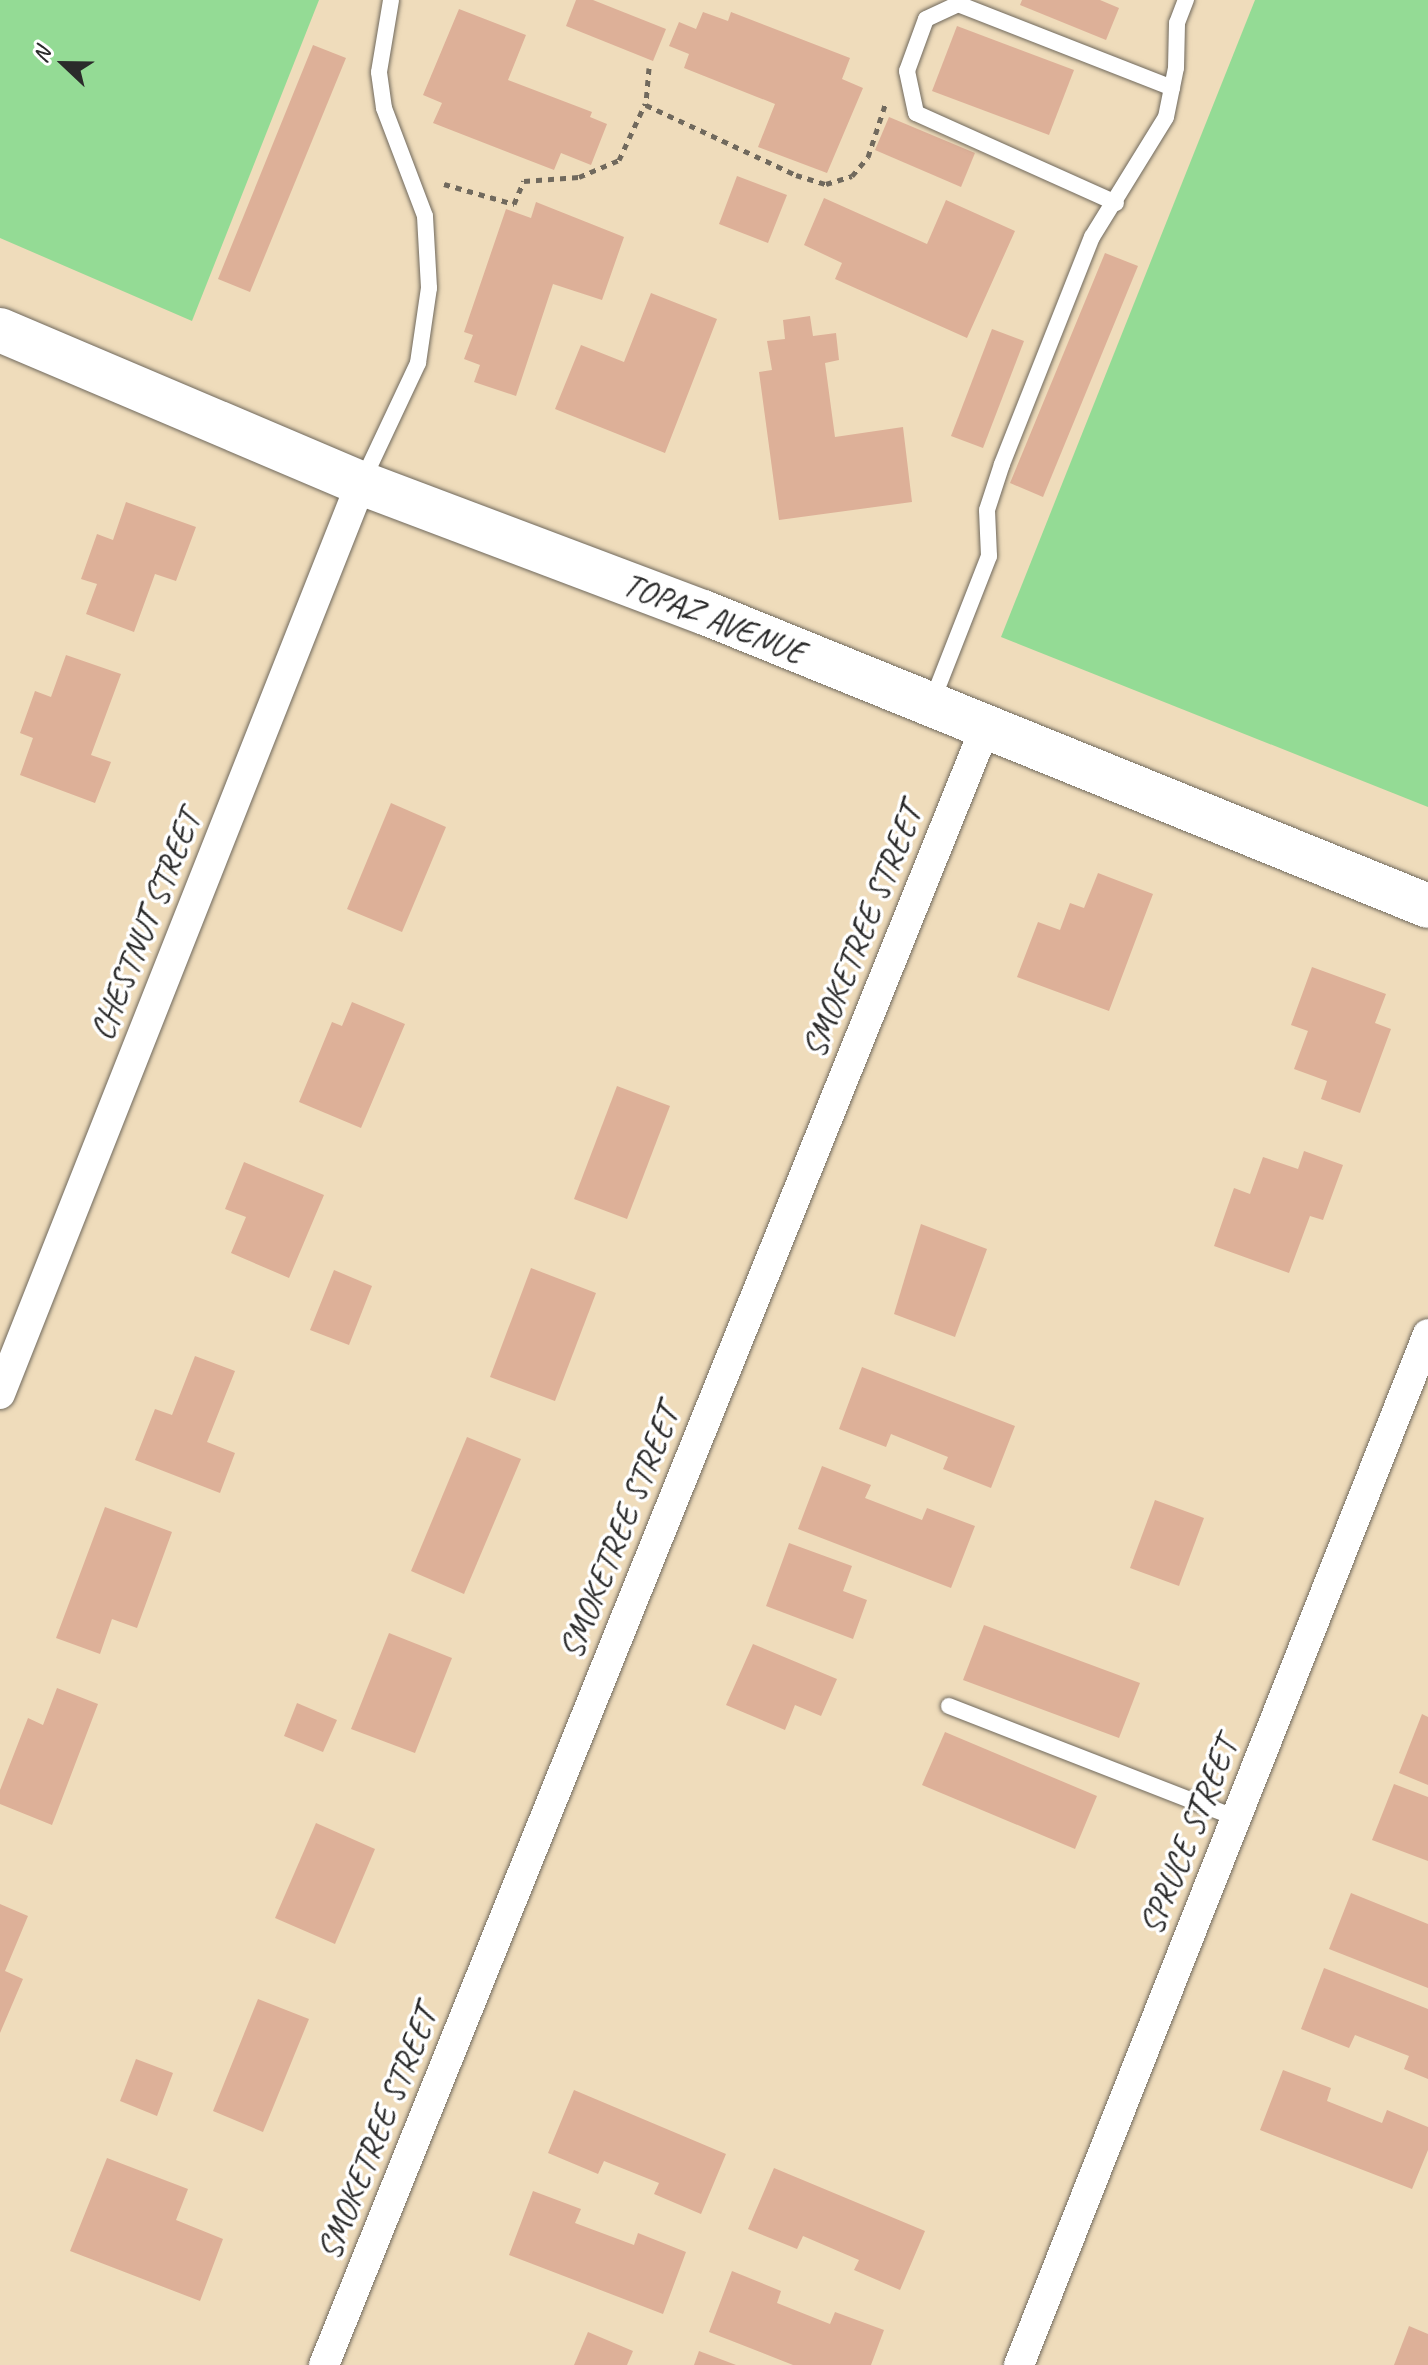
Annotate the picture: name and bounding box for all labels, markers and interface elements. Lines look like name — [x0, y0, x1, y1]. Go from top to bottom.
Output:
north arrow — [24, 24, 104, 104]
text: N — [26, 43, 57, 67]
street label: TOPAZ AVENUE — [617, 563, 811, 673]
street label: SMOKETREE STREET — [793, 799, 931, 1063]
street label: CHESTNUT STREET — [80, 804, 210, 1046]
street label: SMOKETREE STREET — [550, 1400, 688, 1664]
street label: SPRUCE STREET — [1130, 1732, 1246, 1940]
street label: SMOKETREE STREET — [308, 2001, 446, 2265]

